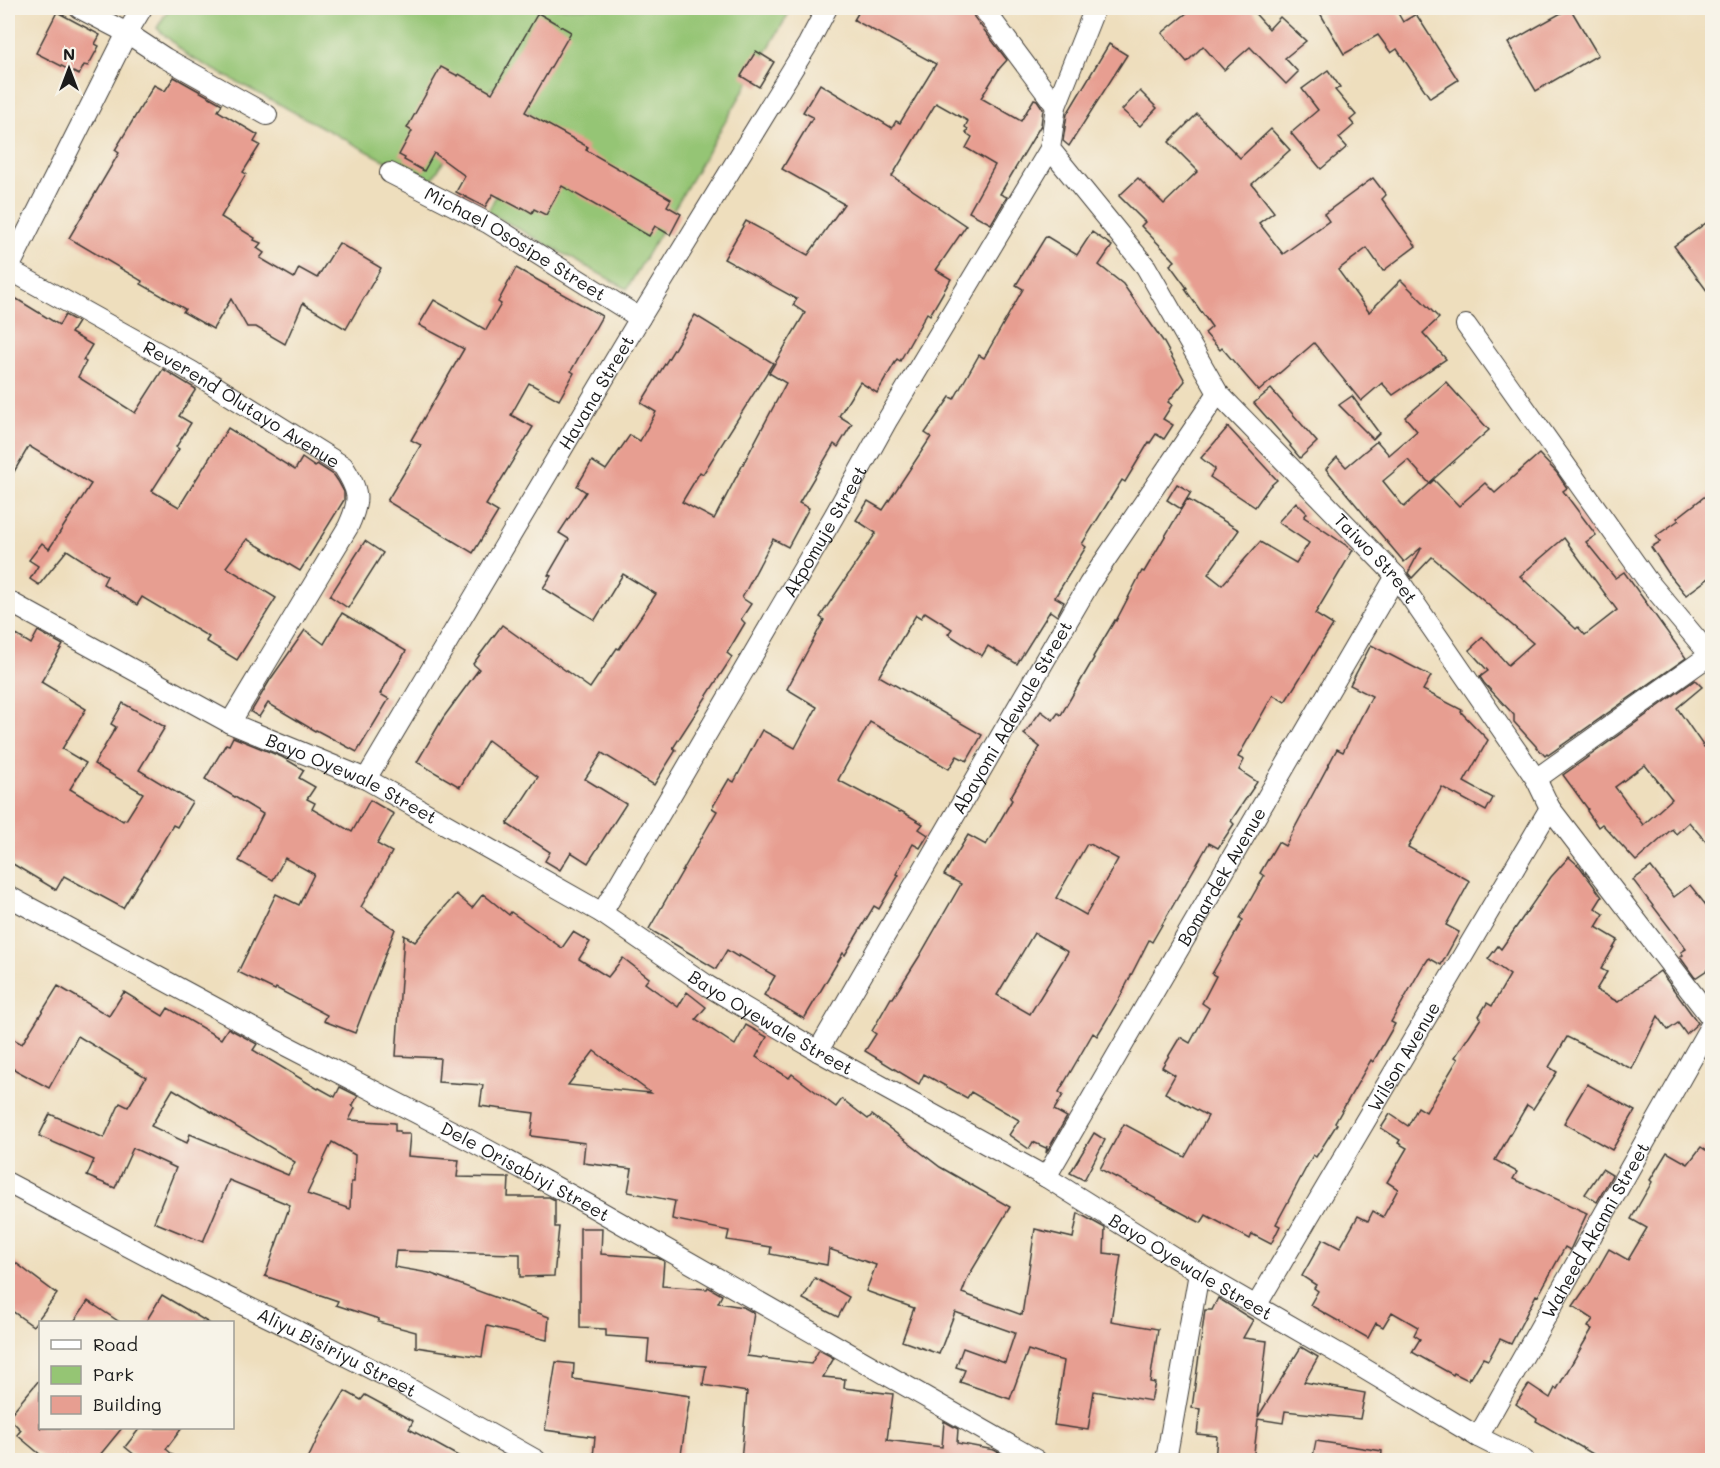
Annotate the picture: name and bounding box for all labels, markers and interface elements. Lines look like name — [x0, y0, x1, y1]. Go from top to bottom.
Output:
north arrow — [39, 39, 99, 99]
text: N — [63, 43, 75, 64]
street label: Michael Ososipe Street — [421, 181, 611, 306]
street label: Havana Street — [553, 331, 639, 454]
street label: Reverend Olutayo Avenue — [139, 335, 345, 473]
street label: Akpomuje Street — [777, 461, 872, 601]
street label: Taiwo Street — [1329, 508, 1423, 608]
street label: Abayomi Adewale Street — [946, 616, 1077, 818]
street label: Bayo Oyewale Street — [263, 727, 442, 829]
street label: Bomardek Avenue — [1171, 803, 1271, 950]
street label: Bayo Oyewale Street — [684, 964, 857, 1080]
street label: Wilson Avenue — [1362, 997, 1445, 1115]
street label: Dele Orisabiyi Street — [437, 1116, 614, 1226]
street label: Waheed Akanni Street — [1536, 1137, 1654, 1322]
street label: Bayo Oyewale Street — [1105, 1208, 1277, 1325]
street label: Aliyu Bisiriyu Street — [254, 1302, 421, 1402]
legend — [39, 1321, 234, 1429]
text: Road — [93, 1332, 138, 1356]
text: Park — [93, 1362, 134, 1386]
text: Building — [93, 1392, 161, 1416]

